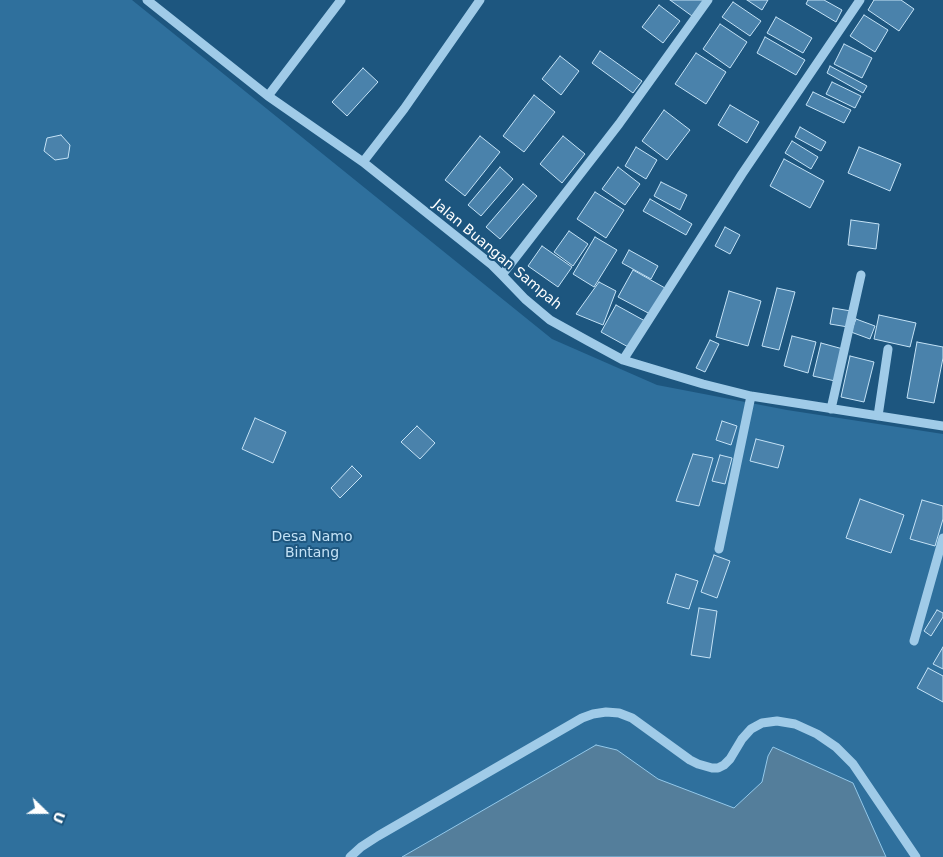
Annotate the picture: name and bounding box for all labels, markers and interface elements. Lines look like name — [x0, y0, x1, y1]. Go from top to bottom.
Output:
street label: Jalan Buangan Sampah — [429, 196, 565, 314]
park label: Desa Namo Bintang — [272, 529, 352, 562]
north arrow — [20, 787, 70, 837]
text: U — [49, 809, 68, 826]

